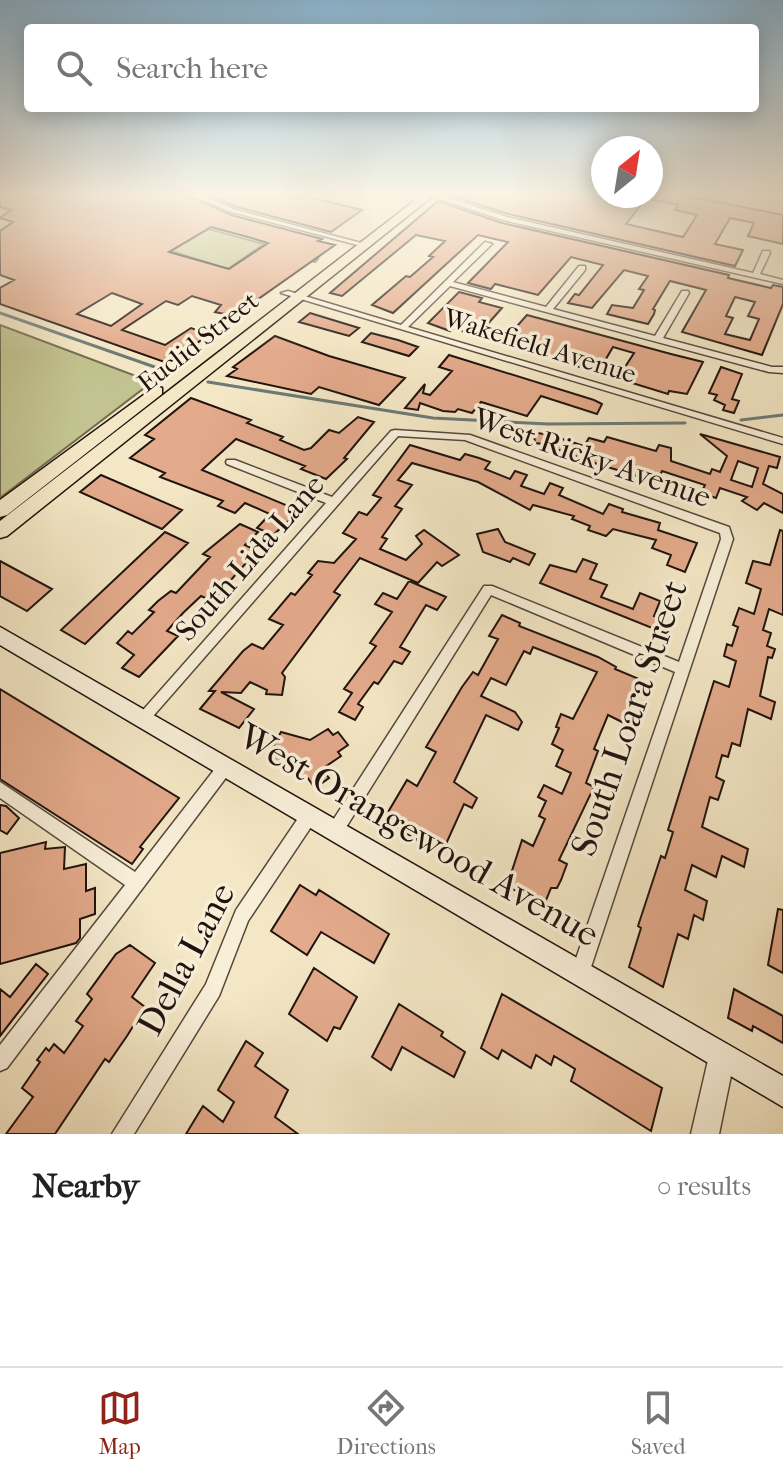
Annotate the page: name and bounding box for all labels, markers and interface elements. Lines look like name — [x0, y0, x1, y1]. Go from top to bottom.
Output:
search box — [24, 24, 759, 112]
icon: search — [52, 46, 96, 90]
text: Search here — [116, 51, 268, 86]
north arrow — [591, 136, 663, 208]
street label: Euclid Street — [131, 285, 265, 399]
street label: Wakefield Avenue — [439, 302, 640, 390]
street label: West Ricky Avenue — [468, 401, 715, 515]
street label: South Lida Lane — [168, 468, 332, 648]
street label: South Loara Street — [562, 574, 696, 861]
street label: West Orangewood Avenue — [231, 714, 607, 955]
street label: Della Lane — [128, 876, 244, 1042]
text: Nearby — [32, 1166, 139, 1206]
text: 0 results — [657, 1171, 751, 1202]
tab: Map — [98, 1386, 142, 1460]
tab: Directions — [337, 1386, 436, 1460]
tab: Saved — [631, 1386, 685, 1460]

